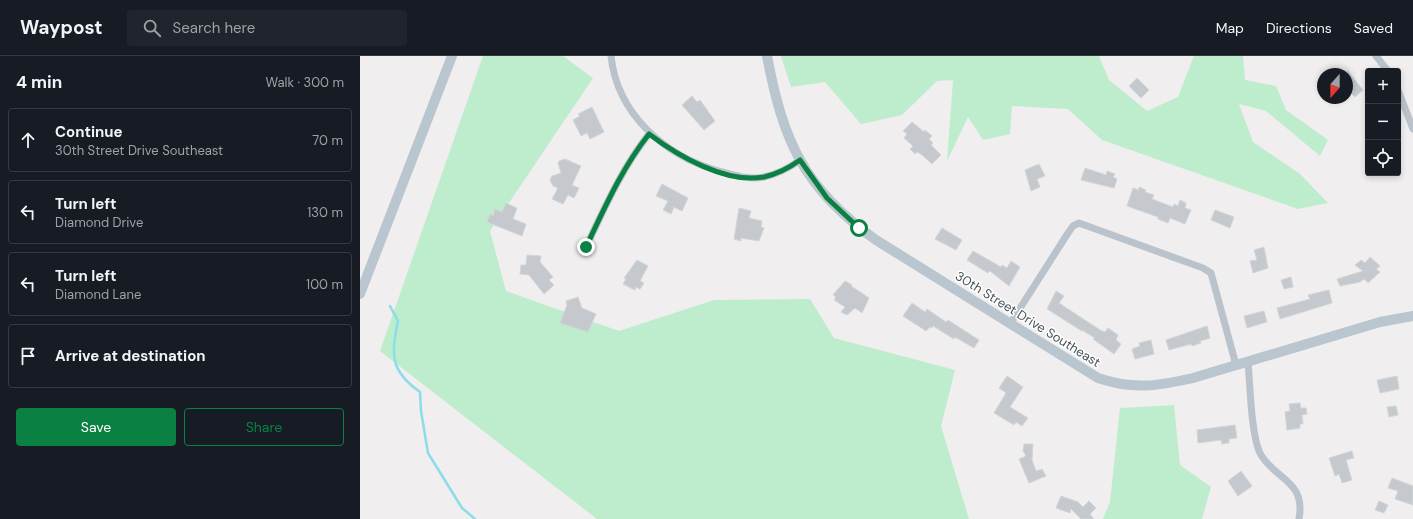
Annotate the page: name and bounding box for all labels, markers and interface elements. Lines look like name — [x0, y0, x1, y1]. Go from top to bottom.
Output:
search box — [127, 10, 407, 46]
text: Waypost — [20, 15, 103, 40]
icon: search — [141, 17, 163, 39]
text: Search here — [173, 18, 255, 38]
text: Map — [1216, 19, 1244, 37]
text: Directions — [1266, 19, 1332, 37]
text: Saved — [1354, 19, 1393, 37]
north arrow — [1317, 68, 1353, 104]
map controls — [1365, 68, 1401, 176]
button: + — [1365, 68, 1401, 104]
text: 4 min — [16, 71, 62, 93]
text: Walk · 300 m — [266, 74, 344, 91]
button: − — [1365, 104, 1401, 140]
text: Continue — [55, 122, 123, 142]
icon: ahead — [17, 129, 39, 151]
text: 70 m — [312, 132, 343, 149]
button: locate — [1365, 140, 1401, 176]
text: 30th Street Drive Southeast — [55, 142, 223, 159]
text: Turn left — [55, 194, 116, 214]
icon: left — [17, 201, 39, 223]
text: 130 m — [307, 204, 343, 221]
text: Diamond Drive — [55, 214, 143, 231]
route start — [850, 219, 868, 237]
route end — [577, 238, 595, 256]
text: Turn left — [55, 266, 116, 286]
street label: 30th Street Drive Southeast — [952, 267, 1104, 371]
icon: left — [17, 273, 39, 295]
text: 100 m — [306, 276, 343, 293]
text: Diamond Lane — [55, 286, 141, 303]
icon: arrive — [17, 345, 39, 367]
text: Arrive at destination — [55, 346, 206, 366]
button: Save — [16, 408, 176, 446]
button: Share — [184, 408, 344, 446]

